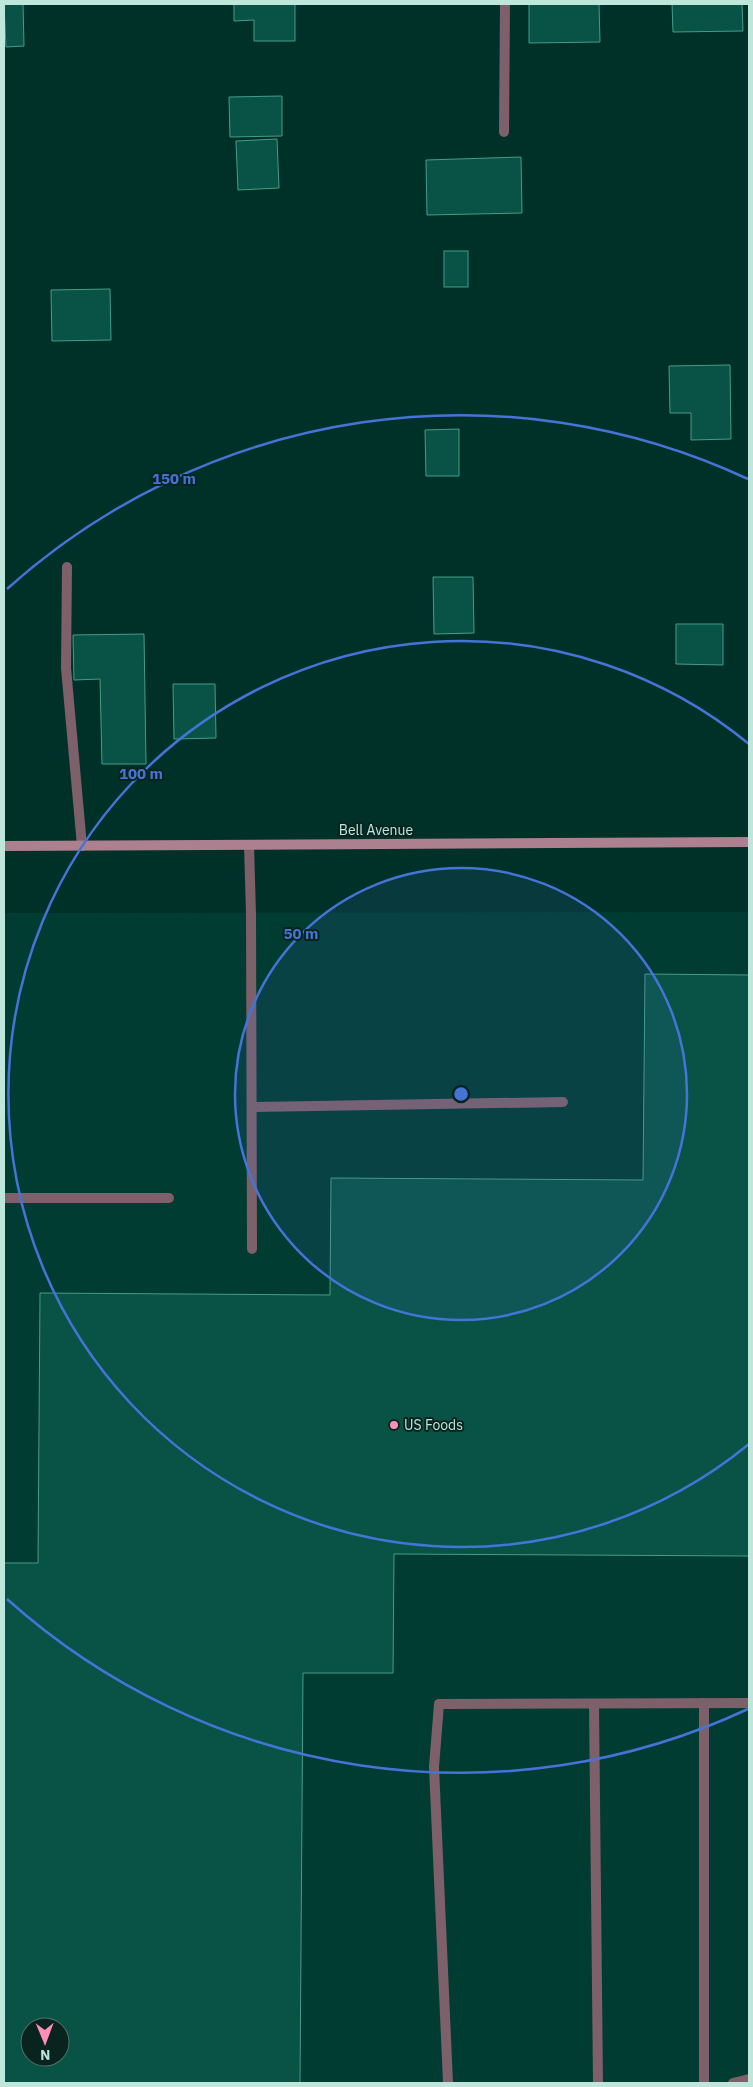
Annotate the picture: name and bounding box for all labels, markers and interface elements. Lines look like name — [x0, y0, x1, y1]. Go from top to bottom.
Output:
text: 150 m — [152, 469, 196, 488]
text: 100 m — [119, 764, 163, 783]
street label: Bell Avenue — [339, 821, 414, 839]
text: 50 m — [284, 924, 318, 943]
centre of rings — [452, 1085, 470, 1103]
place label: US Foods — [404, 1416, 463, 1434]
marker: US Foods — [388, 1419, 400, 1431]
north arrow — [20, 2017, 70, 2067]
text: N — [40, 2046, 50, 2064]

